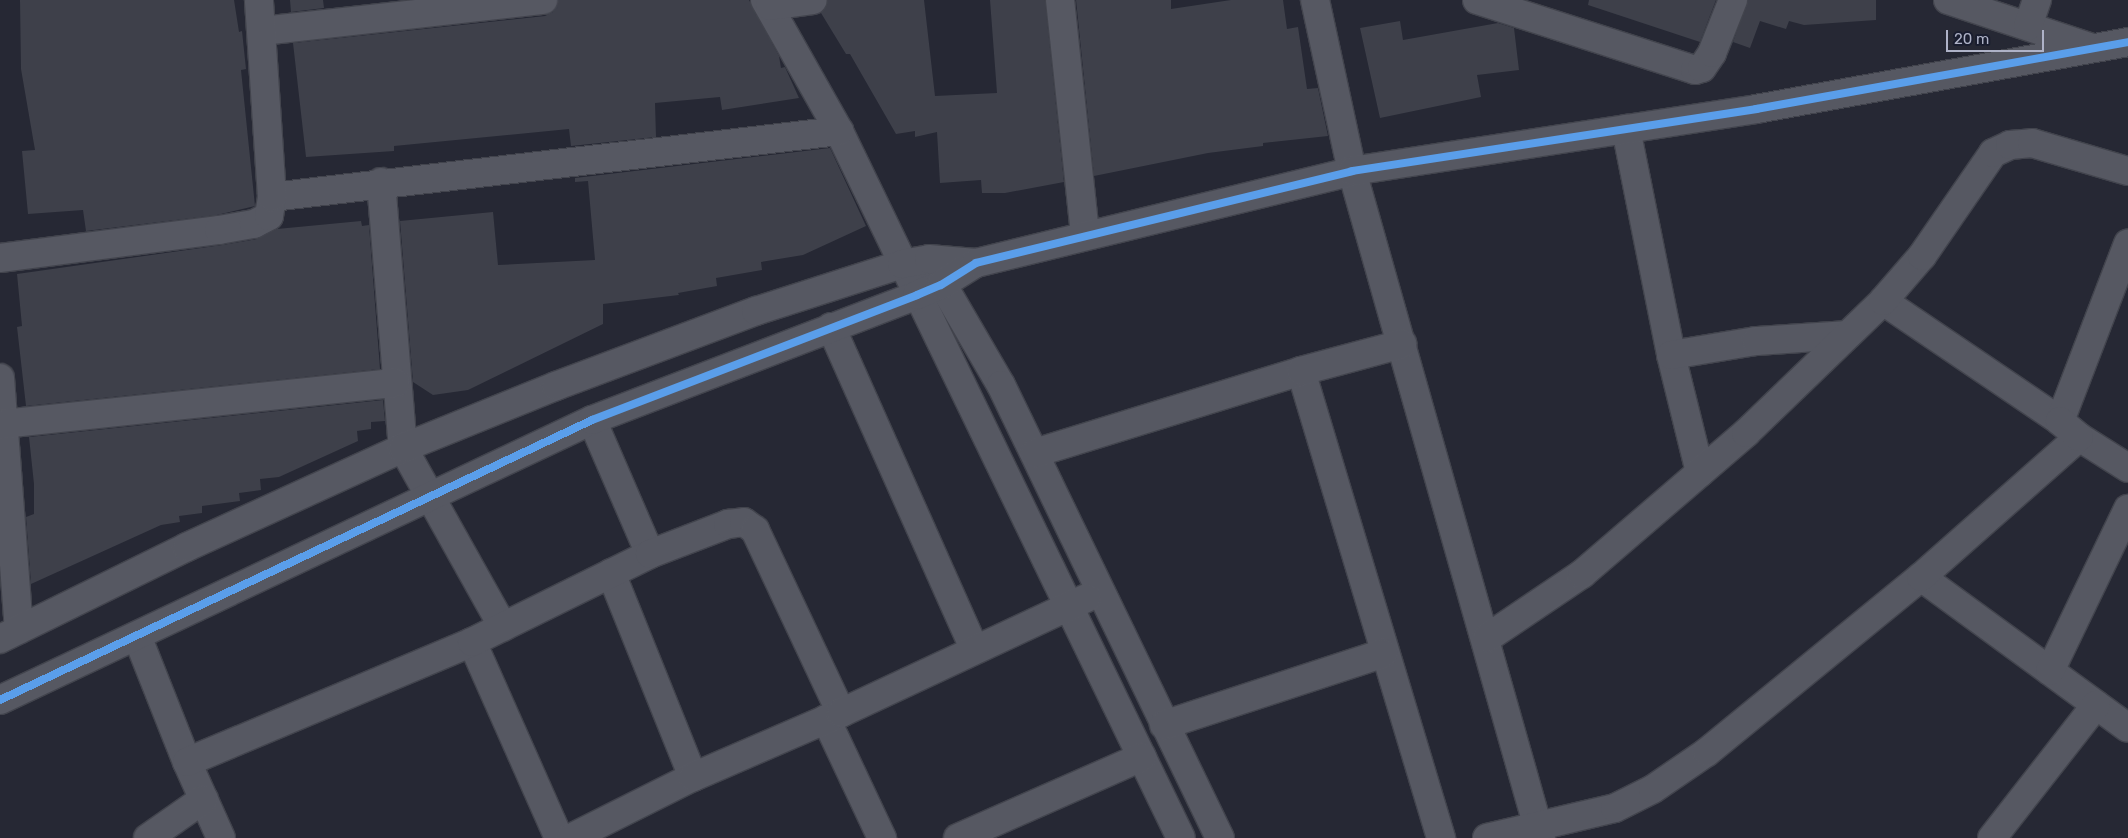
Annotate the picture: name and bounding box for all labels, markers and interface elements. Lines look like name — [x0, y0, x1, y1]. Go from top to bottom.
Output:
scale bar — [1948, 20, 2046, 52]
text: 20 m — [1954, 30, 1989, 48]

